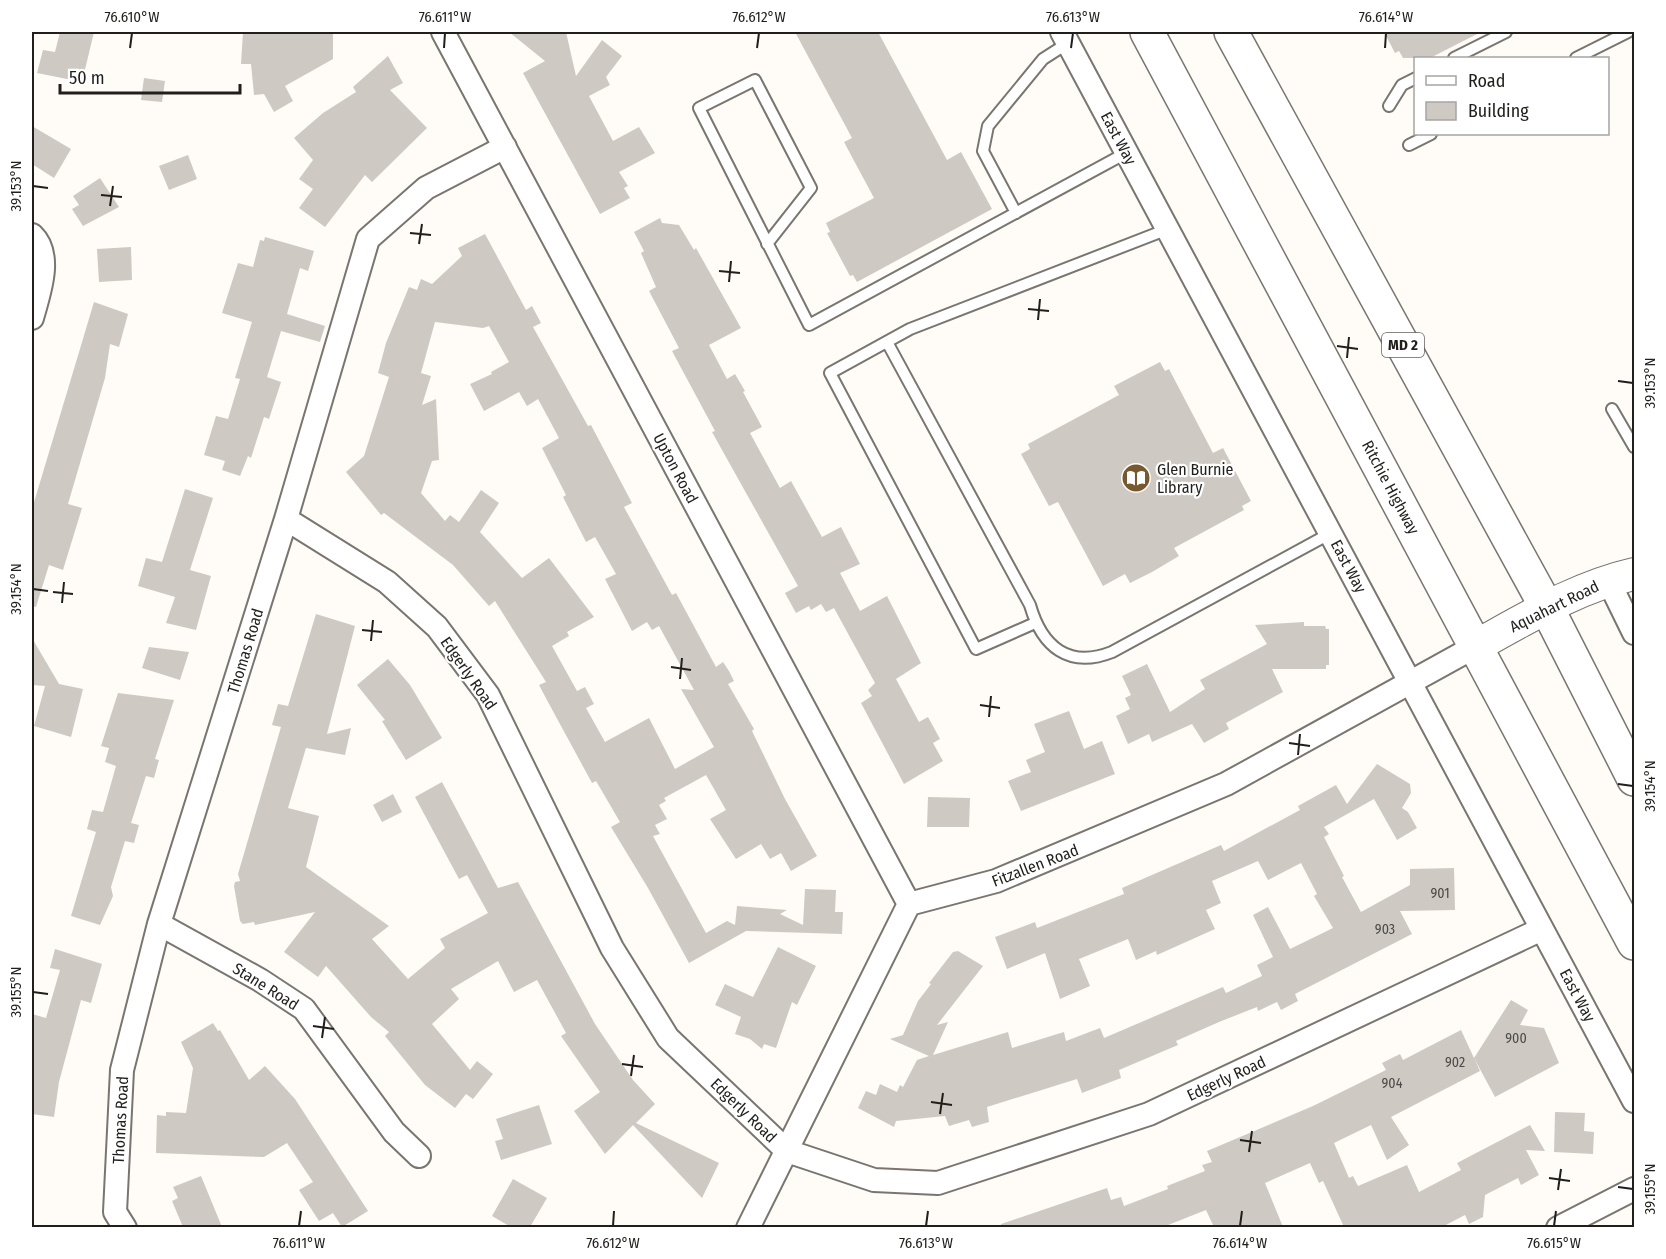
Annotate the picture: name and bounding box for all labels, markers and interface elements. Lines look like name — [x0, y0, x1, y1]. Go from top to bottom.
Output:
text: 76.610°W — [105, 8, 159, 26]
text: 76.611°W — [419, 8, 471, 26]
text: 76.612°W — [732, 8, 786, 26]
text: 76.613°W — [1046, 8, 1100, 26]
text: 76.614°W — [1359, 8, 1413, 26]
scale bar — [60, 57, 240, 95]
legend — [1414, 57, 1609, 135]
text: 50 m — [69, 67, 105, 89]
text: Road — [1468, 70, 1505, 92]
text: Building — [1468, 100, 1529, 122]
street label: East Way — [1097, 109, 1141, 169]
text: 39.153°N — [7, 160, 25, 212]
road number: MD 2 — [1382, 333, 1424, 357]
text: 39.153°N — [1641, 357, 1659, 409]
street label: Upton Road — [649, 430, 702, 507]
street label: Ritchie Highway — [1358, 437, 1424, 538]
place label: Glen Burnie Library — [1157, 460, 1234, 497]
library icon: Glen Burnie Library — [1120, 462, 1152, 494]
street label: East Way — [1327, 537, 1371, 597]
text: 39.154°N — [7, 563, 25, 615]
street label: Aquahart Road — [1506, 577, 1602, 636]
street label: Thomas Road — [224, 606, 267, 696]
street label: Edgerly Road — [437, 633, 501, 713]
text: 39.154°N — [1641, 760, 1659, 812]
street label: Fitzallen Road — [989, 840, 1081, 891]
house number: 901 — [1430, 885, 1450, 902]
house number: 903 — [1375, 921, 1395, 938]
street label: Stane Road — [229, 959, 302, 1014]
text: 39.155°N — [7, 966, 25, 1018]
street label: East Way — [1556, 966, 1600, 1026]
house number: 900 — [1505, 1030, 1527, 1047]
street label: Edgerly Road — [1184, 1052, 1269, 1105]
house number: 902 — [1445, 1054, 1465, 1071]
street label: Edgerly Road — [707, 1074, 781, 1147]
house number: 904 — [1382, 1075, 1403, 1092]
street label: Thomas Road — [109, 1076, 132, 1164]
text: 39.155°N — [1641, 1163, 1659, 1215]
text: 76.611°W — [273, 1234, 325, 1252]
text: 76.612°W — [586, 1234, 640, 1252]
text: 76.613°W — [899, 1234, 953, 1252]
text: 76.614°W — [1213, 1234, 1267, 1252]
text: 76.615°W — [1527, 1234, 1581, 1252]

